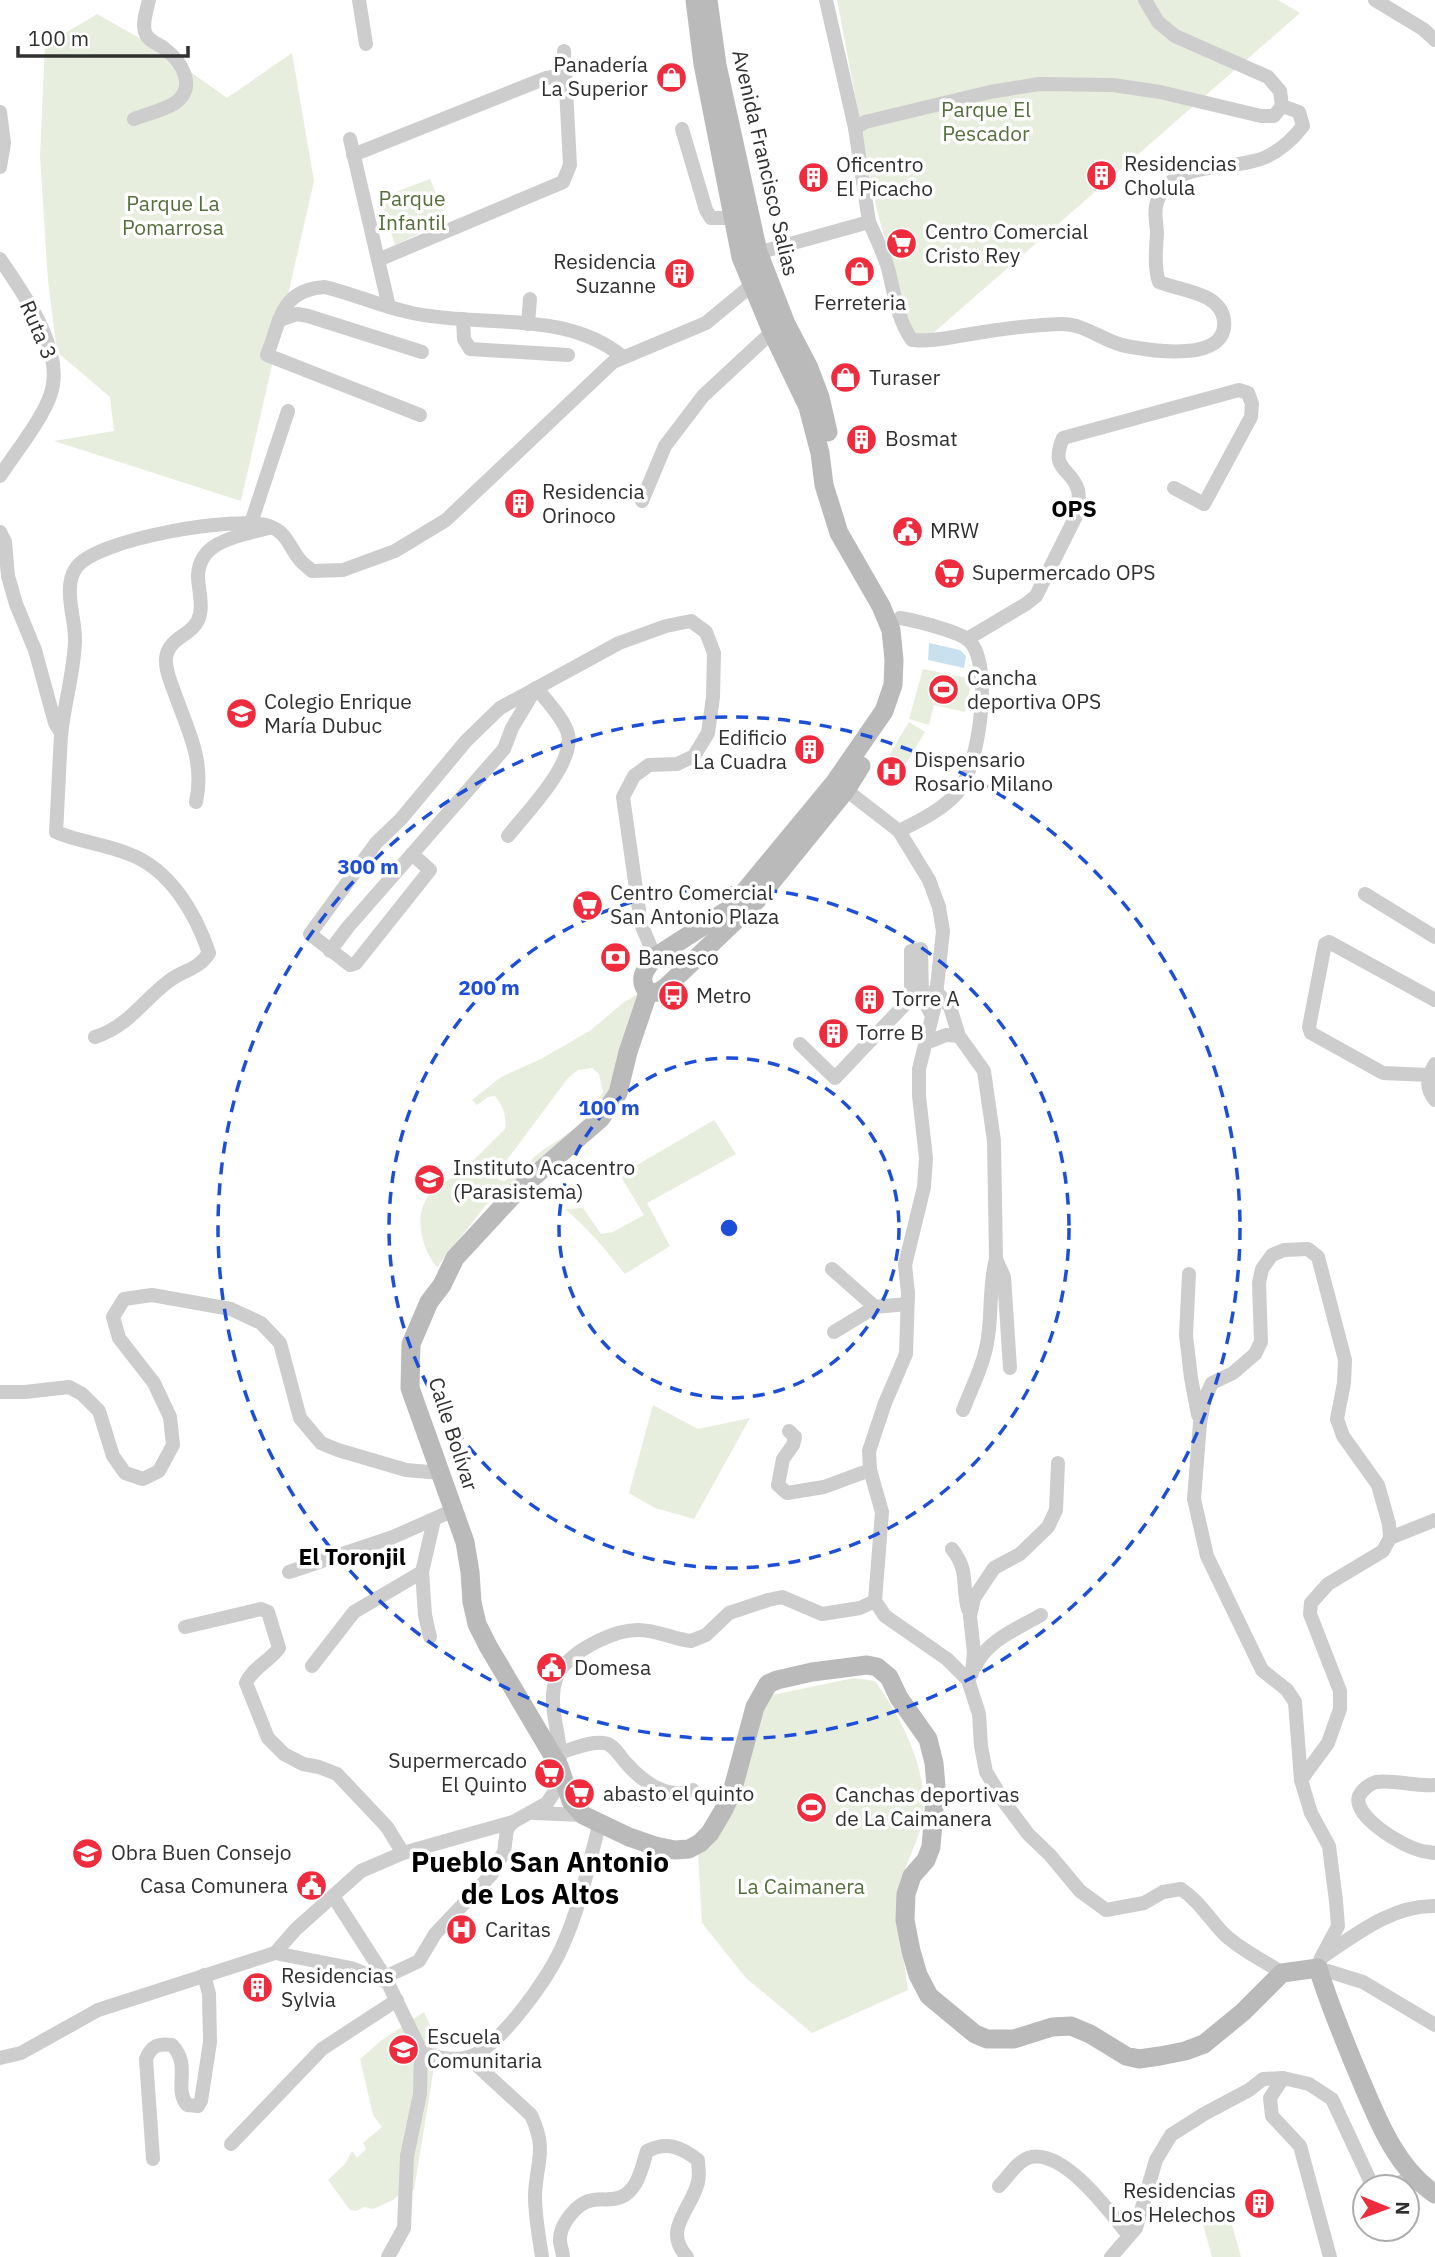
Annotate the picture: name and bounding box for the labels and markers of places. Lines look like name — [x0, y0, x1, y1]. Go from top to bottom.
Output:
place label: Panadería La Superior — [541, 50, 648, 102]
shop icon: Panadería La Superior — [654, 60, 688, 94]
place label: Residencias Cholula — [1124, 149, 1237, 201]
place label: Oficentro El Picacho — [836, 150, 933, 202]
building icon: Residencias Cholula — [1084, 159, 1118, 193]
building icon: Oficentro El Picacho — [796, 160, 830, 194]
place label: Centro Comercial Cristo Rey — [925, 217, 1088, 269]
supermarket icon: Centro Comercial Cristo Rey — [885, 227, 919, 261]
place label: Residencia Suzanne — [553, 247, 656, 299]
shop icon: Ferreteria — [843, 254, 877, 288]
building icon: Residencia Suzanne — [662, 257, 696, 291]
place label: Ferreteria — [814, 288, 906, 316]
shop icon: Turaser — [829, 361, 863, 395]
place label: Turaser — [869, 363, 940, 391]
building icon: Bosmat — [845, 422, 879, 456]
place label: Bosmat — [885, 424, 958, 452]
place label: Residencia Orinoco — [542, 477, 645, 529]
building icon: Residencia Orinoco — [502, 487, 536, 521]
public building icon: MRW — [890, 514, 924, 548]
place label: MRW — [930, 516, 979, 544]
supermarket icon: Supermercado OPS — [932, 556, 966, 590]
place label: Supermercado OPS — [972, 558, 1155, 586]
place label: Cancha deportiva OPS — [967, 663, 1101, 715]
sports icon: Cancha deportiva OPS — [927, 673, 961, 707]
place label: Colegio Enrique María Dubuc — [264, 687, 412, 739]
school or university icon: Colegio Enrique María Dubuc — [224, 697, 258, 731]
place label: Edificio La Cuadra — [693, 723, 787, 775]
building icon: Edificio La Cuadra — [793, 733, 827, 767]
place label: Dispensario Rosario Milano — [914, 745, 1053, 797]
hospital icon: Dispensario Rosario Milano — [874, 755, 908, 789]
place label: Centro Comercial San Antonio Plaza — [610, 878, 779, 930]
supermarket icon: Centro Comercial San Antonio Plaza — [570, 888, 604, 922]
bank icon: Banesco — [598, 941, 632, 975]
place label: Banesco — [638, 943, 719, 971]
bus stop icon: Metro — [656, 979, 690, 1013]
place label: Metro — [696, 981, 751, 1009]
building icon: Torre A — [852, 982, 886, 1016]
place label: Torre A — [892, 984, 960, 1012]
building icon: Torre B — [816, 1016, 850, 1050]
place label: Torre B — [856, 1018, 924, 1046]
place label: Instituto Acacentro (Parasistema) — [453, 1153, 635, 1205]
school or university icon: Instituto Acacentro (Parasistema) — [413, 1163, 447, 1197]
centre of rings — [717, 1216, 741, 1240]
public building icon: Domesa — [534, 1651, 568, 1685]
place label: Domesa — [574, 1653, 651, 1681]
place label: Supermercado El Quinto — [388, 1746, 527, 1798]
supermarket icon: Supermercado El Quinto — [533, 1756, 567, 1790]
supermarket icon: abasto el quinto — [563, 1777, 597, 1811]
place label: abasto el quinto — [603, 1779, 754, 1807]
place label: Canchas deportivas de La Caimanera — [835, 1780, 1020, 1832]
sports icon: Canchas deportivas de La Caimanera — [795, 1790, 829, 1824]
school or university icon: Obra Buen Consejo — [71, 1836, 105, 1870]
place label: Obra Buen Consejo — [111, 1838, 291, 1866]
public building icon: Casa Comunera — [294, 1869, 328, 1903]
place label: Casa Comunera — [140, 1871, 288, 1899]
hospital icon: Caritas — [445, 1913, 479, 1947]
place label: Caritas — [485, 1915, 551, 1943]
place label: Residencias Sylvia — [281, 1961, 394, 2013]
building icon: Residencias Sylvia — [241, 1971, 275, 2005]
place label: Escuela Comunitaria — [427, 2022, 542, 2074]
school or university icon: Escuela Comunitaria — [387, 2032, 421, 2066]
place label: Residencias Los Helechos — [1111, 2176, 1236, 2228]
building icon: Residencias Los Helechos — [1242, 2186, 1276, 2220]

